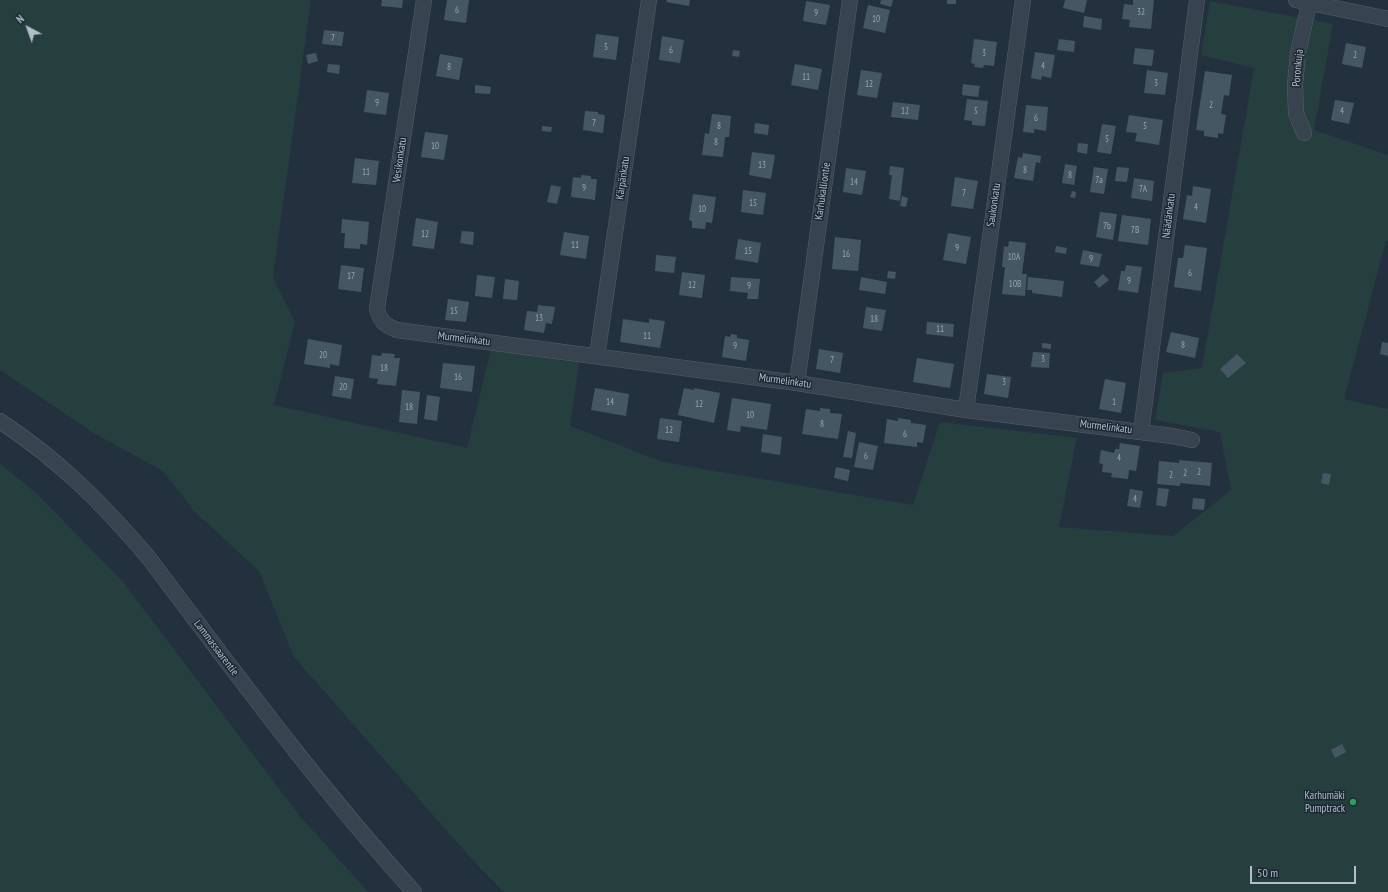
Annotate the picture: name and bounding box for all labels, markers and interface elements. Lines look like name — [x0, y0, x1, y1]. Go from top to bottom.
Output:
house number: 6 — [455, 5, 459, 15]
house number: 32 — [1137, 7, 1145, 17]
north arrow — [8, 8, 48, 48]
house number: 9 — [814, 8, 818, 18]
text: N — [13, 12, 27, 26]
house number: 10 — [872, 14, 880, 24]
house number: 7 — [331, 33, 335, 43]
house number: 5 — [604, 42, 608, 52]
house number: 6 — [669, 45, 673, 55]
house number: 3 — [982, 48, 986, 58]
street label: Poronkuja — [1290, 49, 1306, 87]
house number: 2 — [1353, 50, 1357, 60]
house number: 4 — [1041, 61, 1045, 71]
house number: 8 — [447, 62, 451, 72]
house number: 11 — [802, 72, 810, 82]
house number: 3 — [1154, 78, 1158, 88]
house number: 12 — [865, 79, 873, 89]
house number: 9 — [375, 98, 379, 108]
house number: 2 — [1209, 100, 1213, 110]
house number: 12 — [901, 106, 909, 116]
house number: 5 — [974, 106, 978, 116]
house number: 4 — [1340, 106, 1344, 116]
house number: 6 — [1034, 113, 1038, 123]
house number: 7 — [592, 118, 596, 128]
house number: 8 — [717, 121, 721, 131]
house number: 5 — [1143, 121, 1147, 131]
house number: 5 — [1105, 134, 1109, 144]
street label: Vesikonkatu — [390, 137, 410, 183]
house number: 8 — [714, 137, 718, 147]
house number: 10 — [431, 141, 439, 151]
street label: Kärpänkatu — [613, 156, 633, 200]
house number: 13 — [758, 160, 766, 170]
street label: Karhukalliontie — [812, 161, 834, 221]
house number: 8 — [1023, 165, 1027, 175]
house number: 11 — [362, 167, 370, 177]
house number: 8 — [1068, 170, 1072, 180]
house number: 7a — [1095, 175, 1103, 185]
house number: 14 — [850, 177, 858, 187]
street label: Saukonkatu — [984, 182, 1004, 228]
house number: 9 — [582, 183, 586, 193]
house number: 7A — [1139, 184, 1147, 194]
house number: 7 — [962, 188, 966, 198]
street label: Näädänkatu — [1160, 193, 1178, 239]
house number: 15 — [749, 198, 757, 208]
house number: 4 — [1194, 202, 1198, 212]
house number: 10 — [698, 204, 706, 214]
house number: 7b — [1103, 221, 1111, 231]
house number: 7B — [1131, 225, 1139, 235]
house number: 12 — [421, 229, 429, 239]
house number: 11 — [571, 240, 579, 250]
house number: 9 — [955, 243, 959, 253]
house number: 15 — [744, 246, 752, 256]
house number: 16 — [842, 249, 850, 259]
house number: 10A — [1008, 252, 1020, 262]
house number: 9 — [1089, 254, 1093, 264]
house number: 6 — [1188, 268, 1192, 278]
house number: 17 — [347, 271, 355, 281]
house number: 9 — [1127, 276, 1131, 286]
house number: 10B — [1009, 279, 1021, 289]
house number: 12 — [688, 280, 696, 290]
house number: 9 — [747, 281, 751, 291]
house number: 15 — [450, 306, 458, 316]
house number: 13 — [535, 313, 543, 323]
house number: 18 — [870, 314, 878, 324]
house number: 11 — [936, 324, 944, 334]
street label: Murmelinkatu — [437, 329, 491, 349]
house number: 11 — [643, 331, 651, 341]
house number: 8 — [1181, 340, 1185, 350]
house number: 9 — [733, 341, 737, 351]
house number: 20 — [319, 350, 327, 360]
house number: 3 — [1041, 354, 1045, 364]
house number: 7 — [830, 355, 834, 365]
house number: 18 — [380, 363, 388, 373]
street label: Murmelinkatu — [758, 371, 812, 391]
house number: 16 — [454, 372, 462, 382]
house number: 3 — [1002, 377, 1006, 387]
house number: 20 — [339, 382, 347, 392]
house number: 14 — [606, 397, 614, 407]
house number: 1 — [1112, 397, 1116, 407]
house number: 12 — [695, 399, 703, 409]
house number: 18 — [405, 402, 413, 412]
house number: 10 — [746, 410, 754, 420]
street label: Murmelinkatu — [1079, 417, 1133, 437]
house number: 8 — [820, 419, 824, 429]
house number: 12 — [665, 425, 673, 435]
house number: 6 — [903, 429, 907, 439]
house number: 6 — [864, 451, 868, 461]
house number: 4 — [1117, 453, 1121, 463]
house number: 2 — [1197, 467, 1201, 477]
house number: 2 — [1183, 468, 1187, 478]
house number: 2 — [1169, 470, 1173, 480]
house number: 4 — [1133, 494, 1137, 504]
street label: Lammassaarentie — [191, 618, 241, 678]
place label: Karhumäki Pumptrack — [1305, 789, 1345, 815]
marker: Karhumäki Pumptrack — [1348, 797, 1358, 807]
scale bar — [1252, 858, 1358, 884]
text: 50 m — [1257, 865, 1278, 880]

